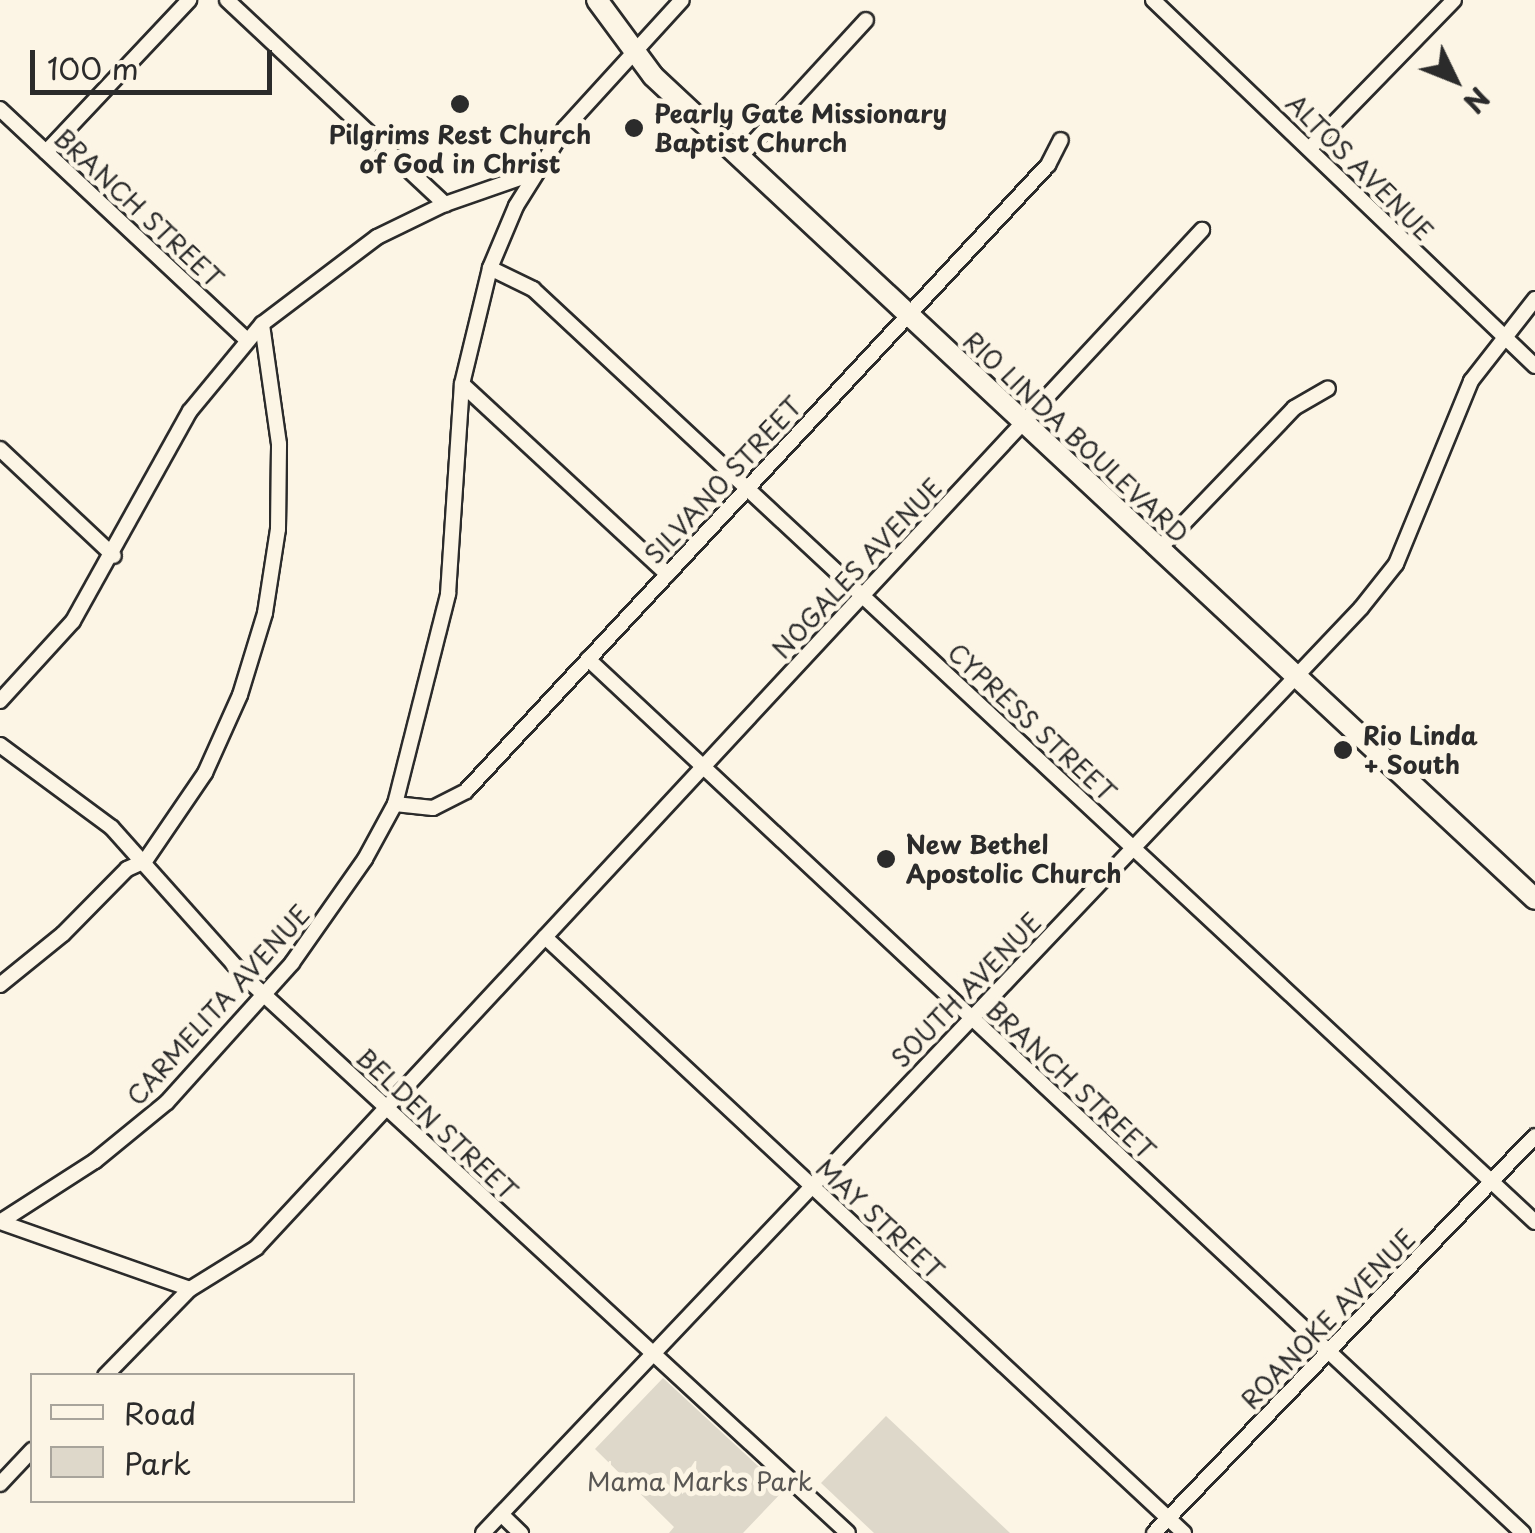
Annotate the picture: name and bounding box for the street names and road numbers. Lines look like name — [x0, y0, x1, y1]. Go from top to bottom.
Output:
street label: ALTOS AVENUE — [1281, 88, 1439, 246]
street label: BRANCH STREET — [49, 123, 229, 293]
street label: RIO LINDA BOULEVARD — [958, 325, 1194, 549]
street label: SILVANO STREET — [638, 390, 808, 570]
street label: NOGALES AVENUE — [766, 472, 948, 664]
street label: CYPRESS STREET — [942, 636, 1122, 808]
street label: CARMELITA AVENUE — [120, 899, 316, 1111]
street label: SOUTH AVENUE — [885, 907, 1047, 1073]
street label: BRANCH STREET — [981, 995, 1161, 1165]
street label: BELDEN STREET — [350, 1042, 524, 1206]
street label: MAY STREET — [810, 1152, 950, 1286]
street label: ROANOKE AVENUE — [1234, 1223, 1422, 1415]

